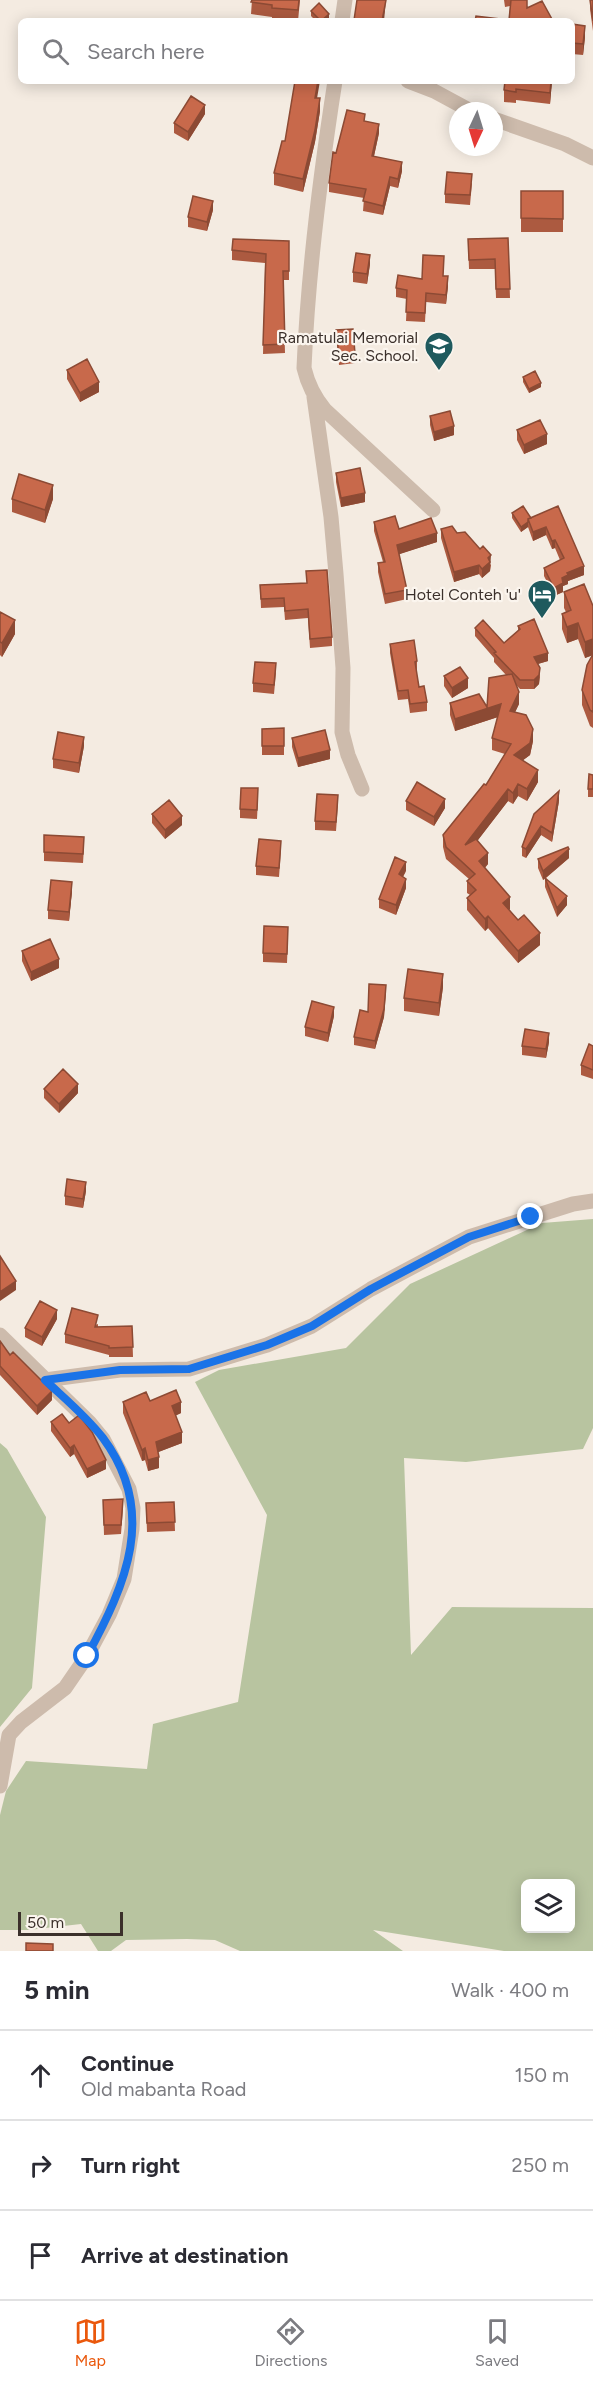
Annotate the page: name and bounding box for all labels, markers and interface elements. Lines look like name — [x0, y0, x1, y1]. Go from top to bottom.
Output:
search box — [18, 18, 575, 84]
icon: search — [39, 35, 72, 68]
text: Search here — [87, 38, 205, 65]
north arrow — [449, 102, 503, 156]
place label: Ramatulai Memorial Sec. School. — [278, 328, 418, 365]
school or university icon: Ramatulai Memorial Sec. School. — [423, 330, 455, 372]
hotel icon: Hotel Conteh 'u' — [526, 578, 558, 620]
place label: Hotel Conteh 'u' — [405, 585, 521, 604]
route end — [517, 1203, 543, 1229]
route start — [73, 1642, 99, 1668]
map controls — [521, 1879, 575, 1933]
button: layers — [521, 1879, 575, 1933]
scale bar — [18, 1909, 123, 1936]
text: 50 m — [27, 1913, 64, 1932]
text: 5 min — [24, 1974, 90, 2006]
text: Walk · 400 m — [451, 1978, 569, 2002]
text: Continue — [81, 2050, 174, 2077]
icon: ahead — [24, 2059, 57, 2092]
text: 150 m — [514, 2063, 569, 2087]
text: Old mabanta Road — [81, 2077, 247, 2101]
icon: right — [24, 2149, 57, 2182]
text: Turn right — [81, 2152, 180, 2179]
text: 250 m — [512, 2153, 569, 2177]
icon: arrive — [24, 2239, 57, 2272]
text: Arrive at destination — [81, 2242, 289, 2269]
tab: Map — [74, 2315, 107, 2370]
tab: Directions — [254, 2315, 327, 2370]
tab: Saved — [475, 2315, 519, 2370]

